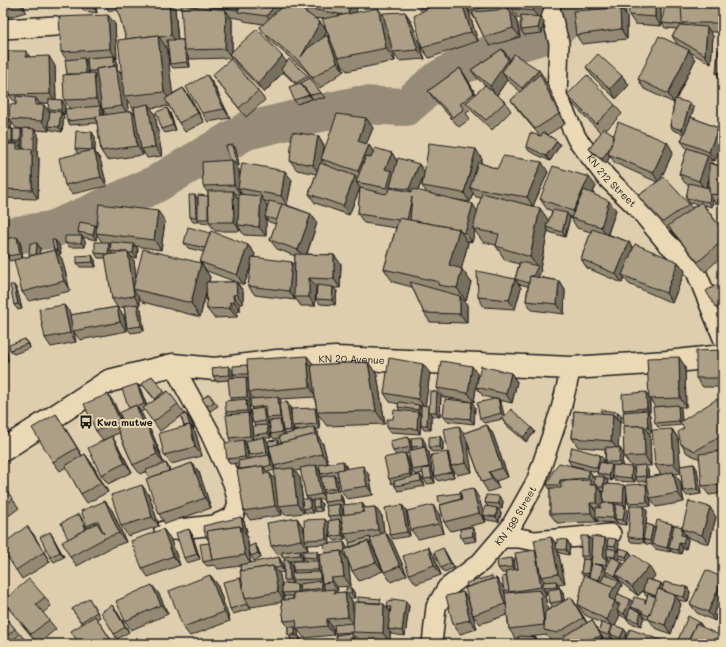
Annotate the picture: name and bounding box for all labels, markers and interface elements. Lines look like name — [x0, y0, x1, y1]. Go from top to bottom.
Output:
street label: KN 212 Street — [584, 151, 640, 210]
street label: KN 20 Avenue — [318, 351, 385, 367]
bus stop icon: Kwa mutwe — [78, 414, 94, 430]
place label: Kwa mutwe — [97, 415, 153, 429]
street label: KN 199 Street — [491, 483, 539, 548]

